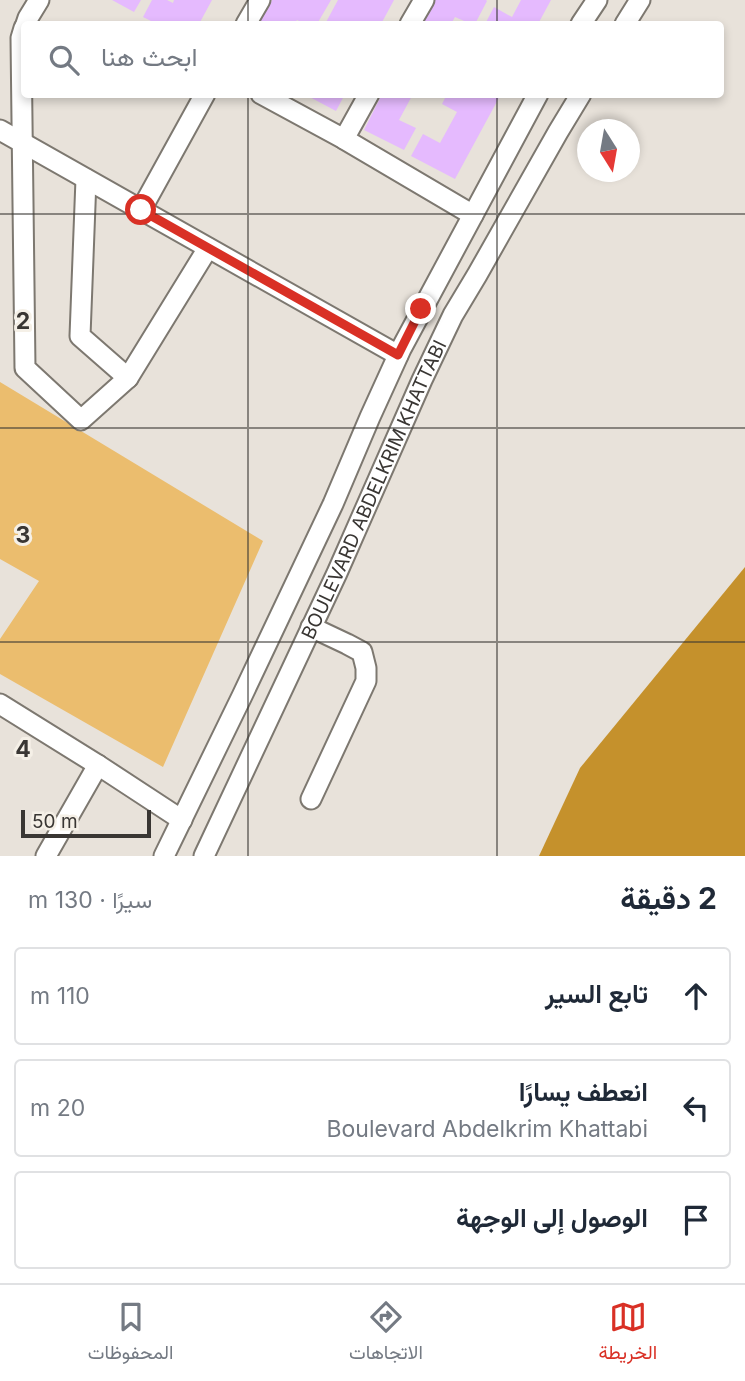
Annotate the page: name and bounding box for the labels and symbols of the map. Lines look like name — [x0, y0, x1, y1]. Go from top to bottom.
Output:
north arrow — [577, 119, 640, 182]
route start — [125, 194, 156, 225]
route end — [405, 293, 436, 324]
text: 2 — [16, 307, 30, 335]
street label: BOULEVARD ABDELKRIM KHATTABI — [297, 336, 451, 643]
text: 3 — [16, 521, 30, 549]
text: 4 — [15, 735, 31, 763]
scale bar — [21, 807, 150, 839]

